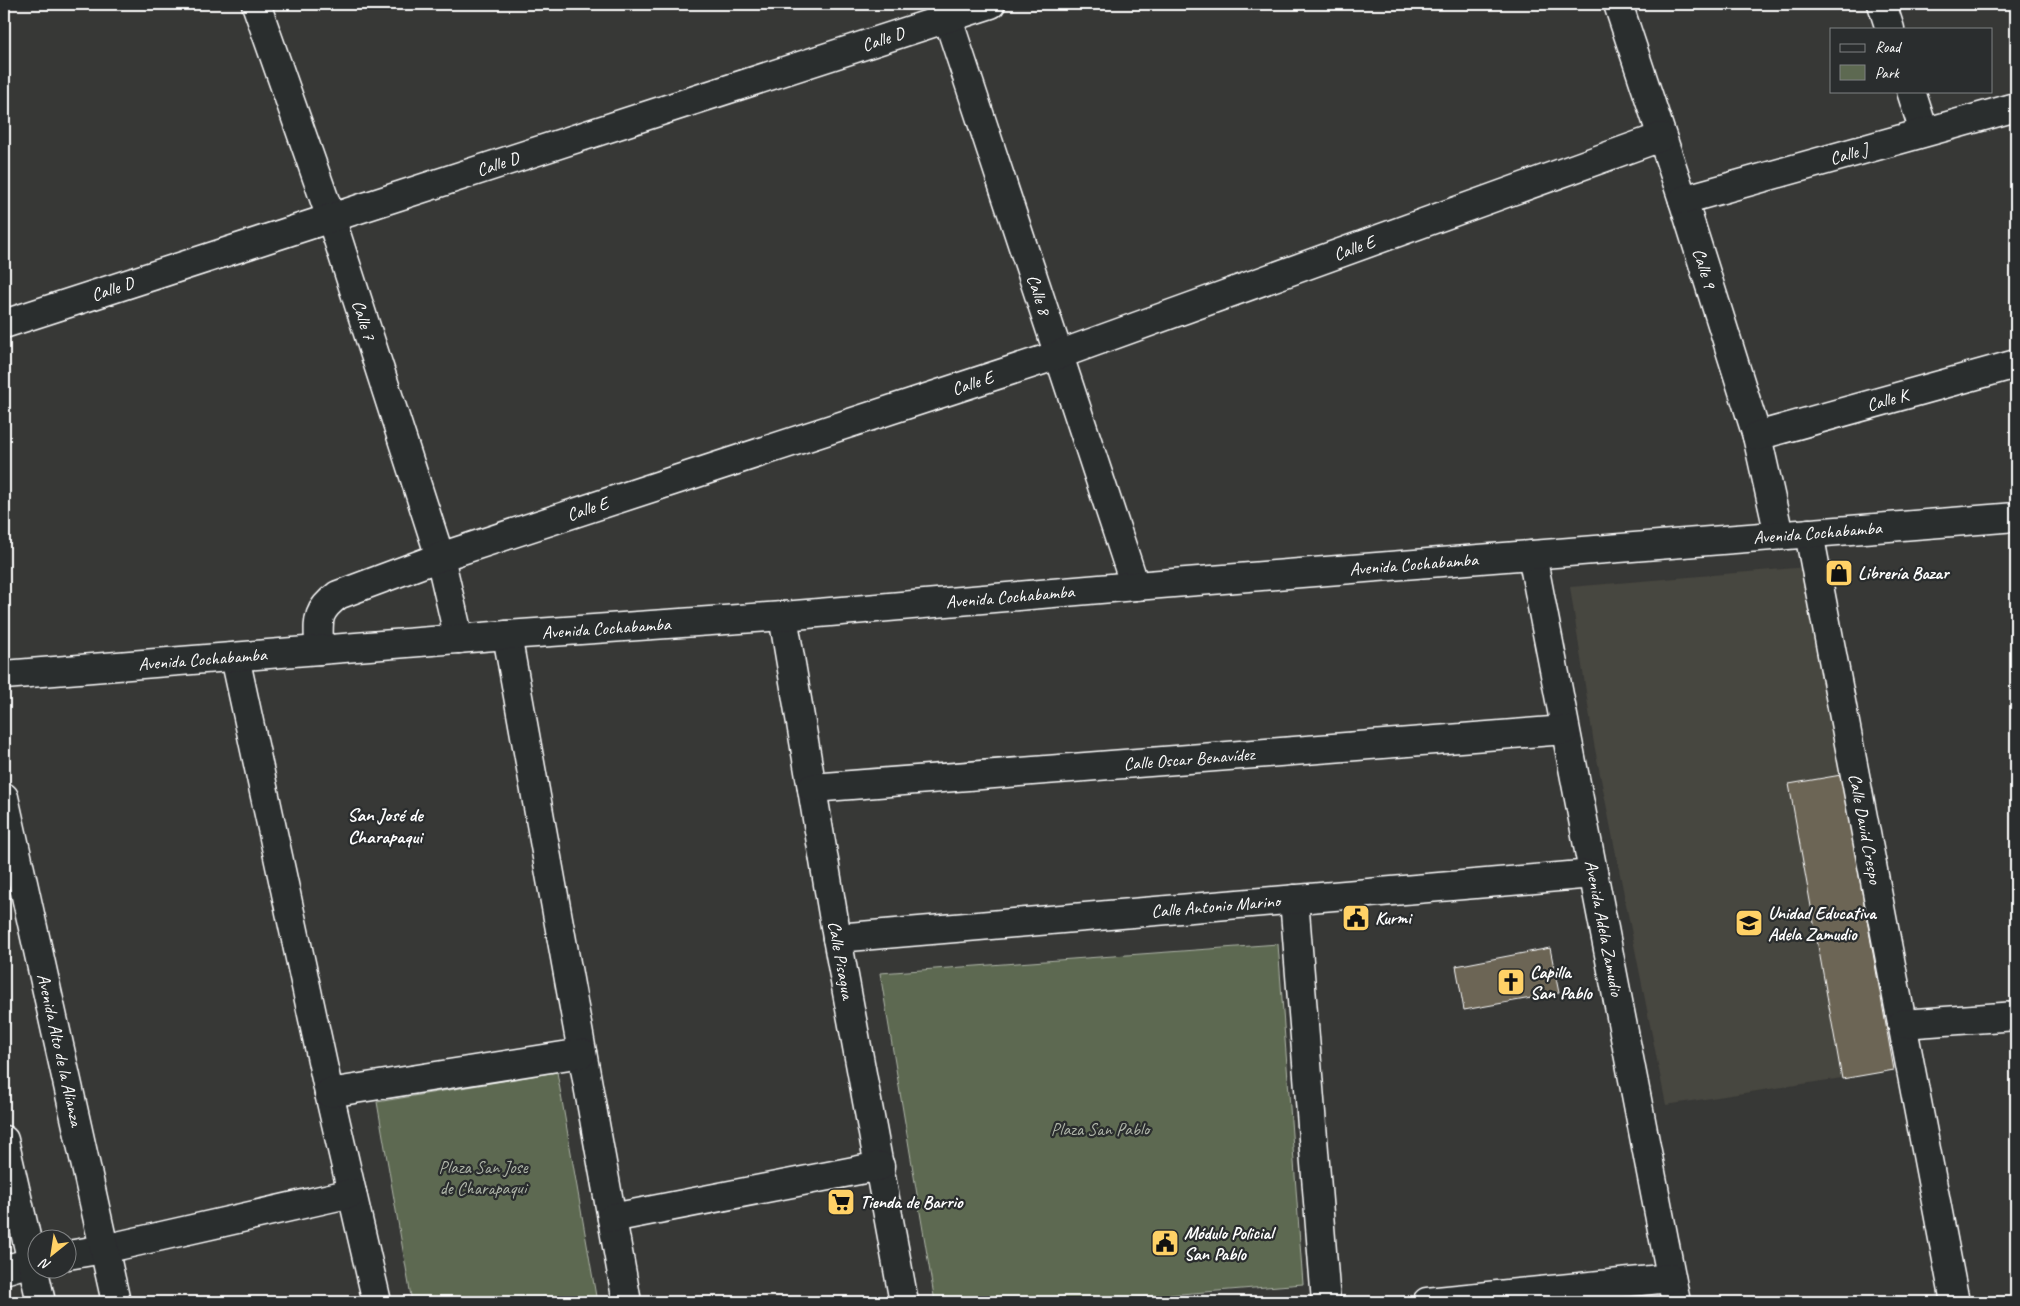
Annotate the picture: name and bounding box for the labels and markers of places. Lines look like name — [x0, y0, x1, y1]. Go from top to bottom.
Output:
shop icon: Librería Bazar — [1824, 558, 1854, 588]
place label: Librería Bazar — [1858, 562, 1951, 584]
place label: Unidad Educativa Adela Zamudio — [1768, 902, 1877, 945]
public building icon: Kurmi — [1341, 903, 1371, 933]
place label: Kurmi — [1375, 907, 1413, 929]
school or university icon: Unidad Educativa Adela Zamudio — [1734, 908, 1764, 938]
place label: Capilla San Pablo — [1530, 961, 1593, 1004]
church icon: Capilla San Pablo — [1496, 967, 1526, 997]
supermarket icon: Tienda de Barrio — [826, 1187, 856, 1217]
place label: Tienda de Barrio — [860, 1191, 964, 1213]
place label: Módulo Policial San Pablo — [1184, 1222, 1277, 1265]
public building icon: Módulo Policial San Pablo — [1150, 1228, 1180, 1258]

